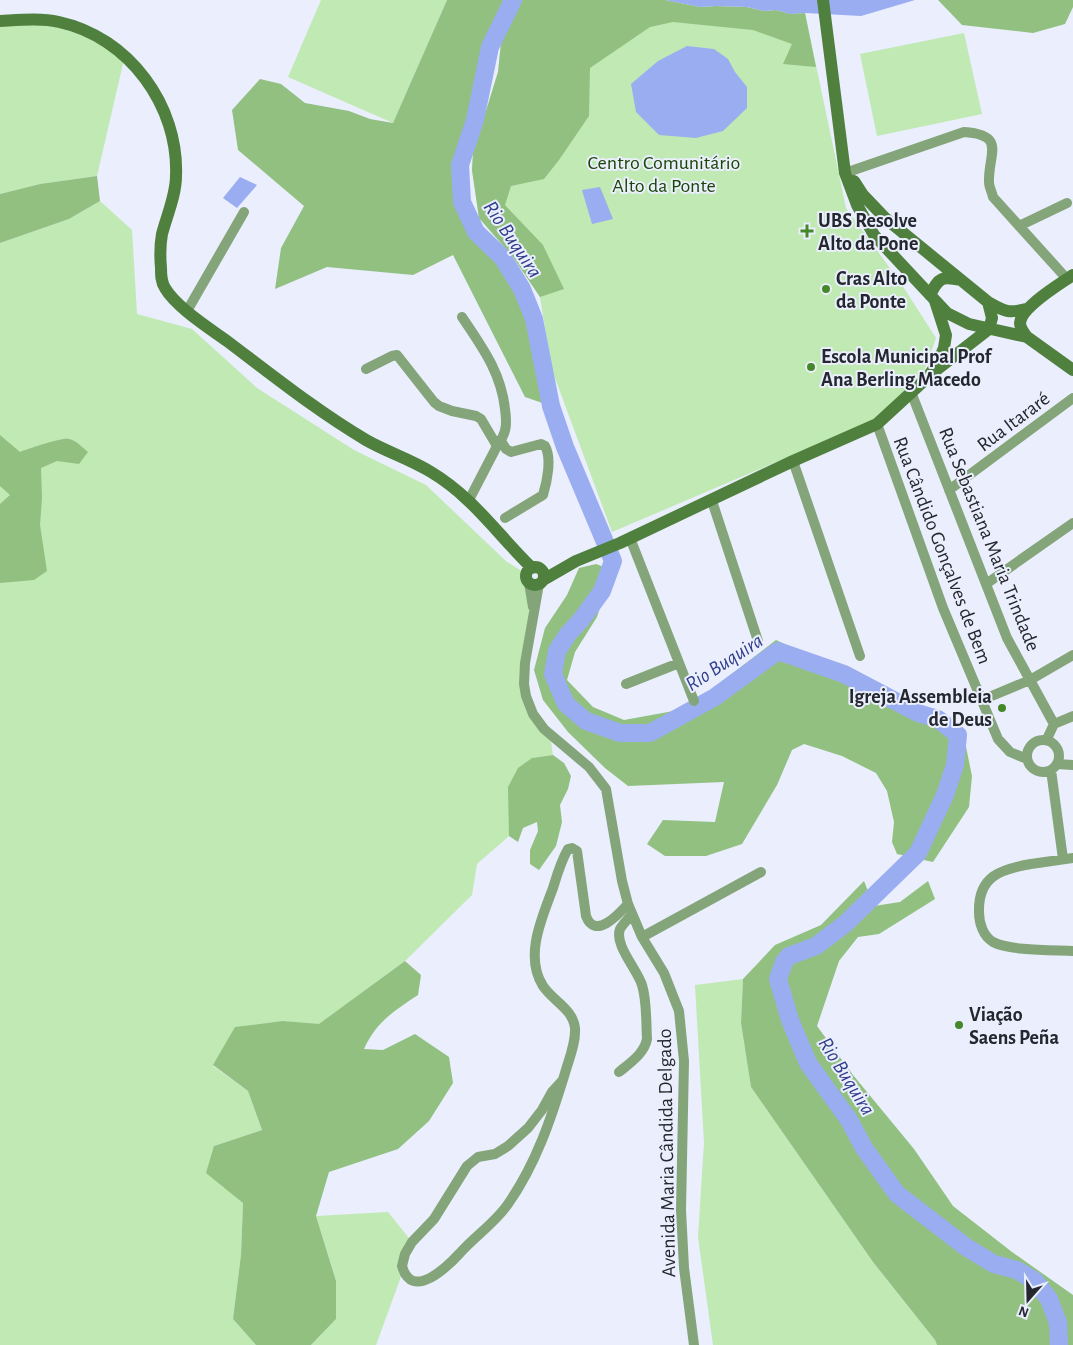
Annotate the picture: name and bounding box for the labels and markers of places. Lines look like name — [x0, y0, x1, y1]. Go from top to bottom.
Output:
place label: UBS Resolve Alto da Pone — [818, 211, 918, 254]
marker: UBS Resolve Alto da Pone — [800, 224, 814, 238]
place label: Cras Alto da Ponte — [836, 269, 907, 312]
marker: Cras Alto da Ponte — [820, 283, 832, 295]
place label: Escola Municipal Prof Ana Berling Macedo — [821, 347, 993, 390]
marker: Escola Municipal Prof Ana Berling Macedo — [805, 361, 817, 373]
place label: Igreja Assembleia de Deus — [849, 687, 992, 730]
marker: Igreja Assembleia de Deus — [996, 702, 1008, 714]
place label: Viação Saens Peña — [969, 1005, 1059, 1048]
marker: Viação Saens Peña — [953, 1019, 965, 1031]

